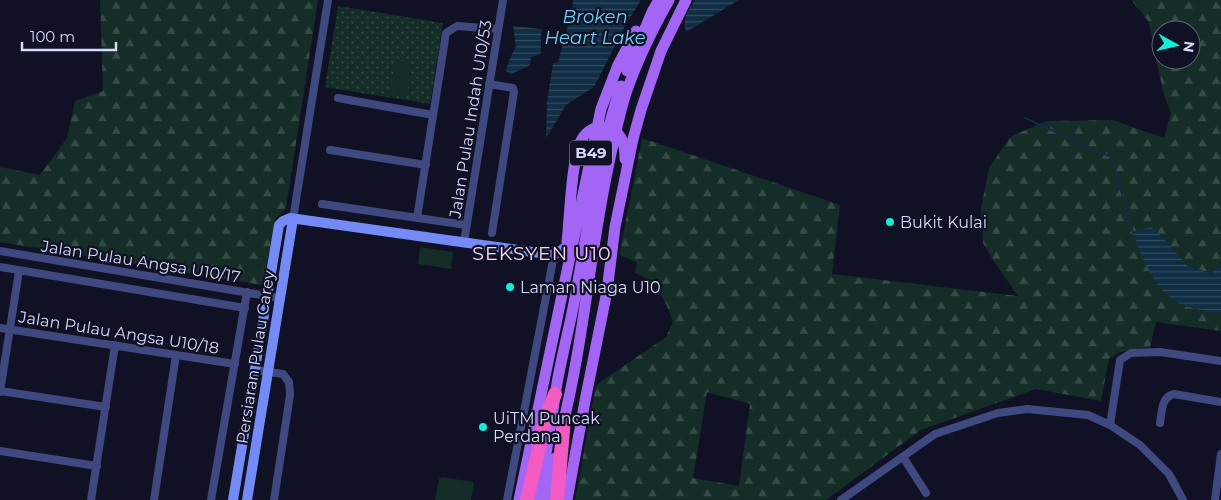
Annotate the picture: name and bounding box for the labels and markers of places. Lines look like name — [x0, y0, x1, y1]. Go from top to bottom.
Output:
place label: Bukit Kulai — [900, 213, 987, 232]
marker: Bukit Kulai — [884, 216, 896, 228]
place label: Laman Niaga U10 — [520, 278, 661, 297]
marker: Laman Niaga U10 — [504, 281, 516, 293]
place label: UiTM Puncak Perdana — [493, 409, 600, 446]
marker: UiTM Puncak Perdana — [477, 421, 489, 433]

